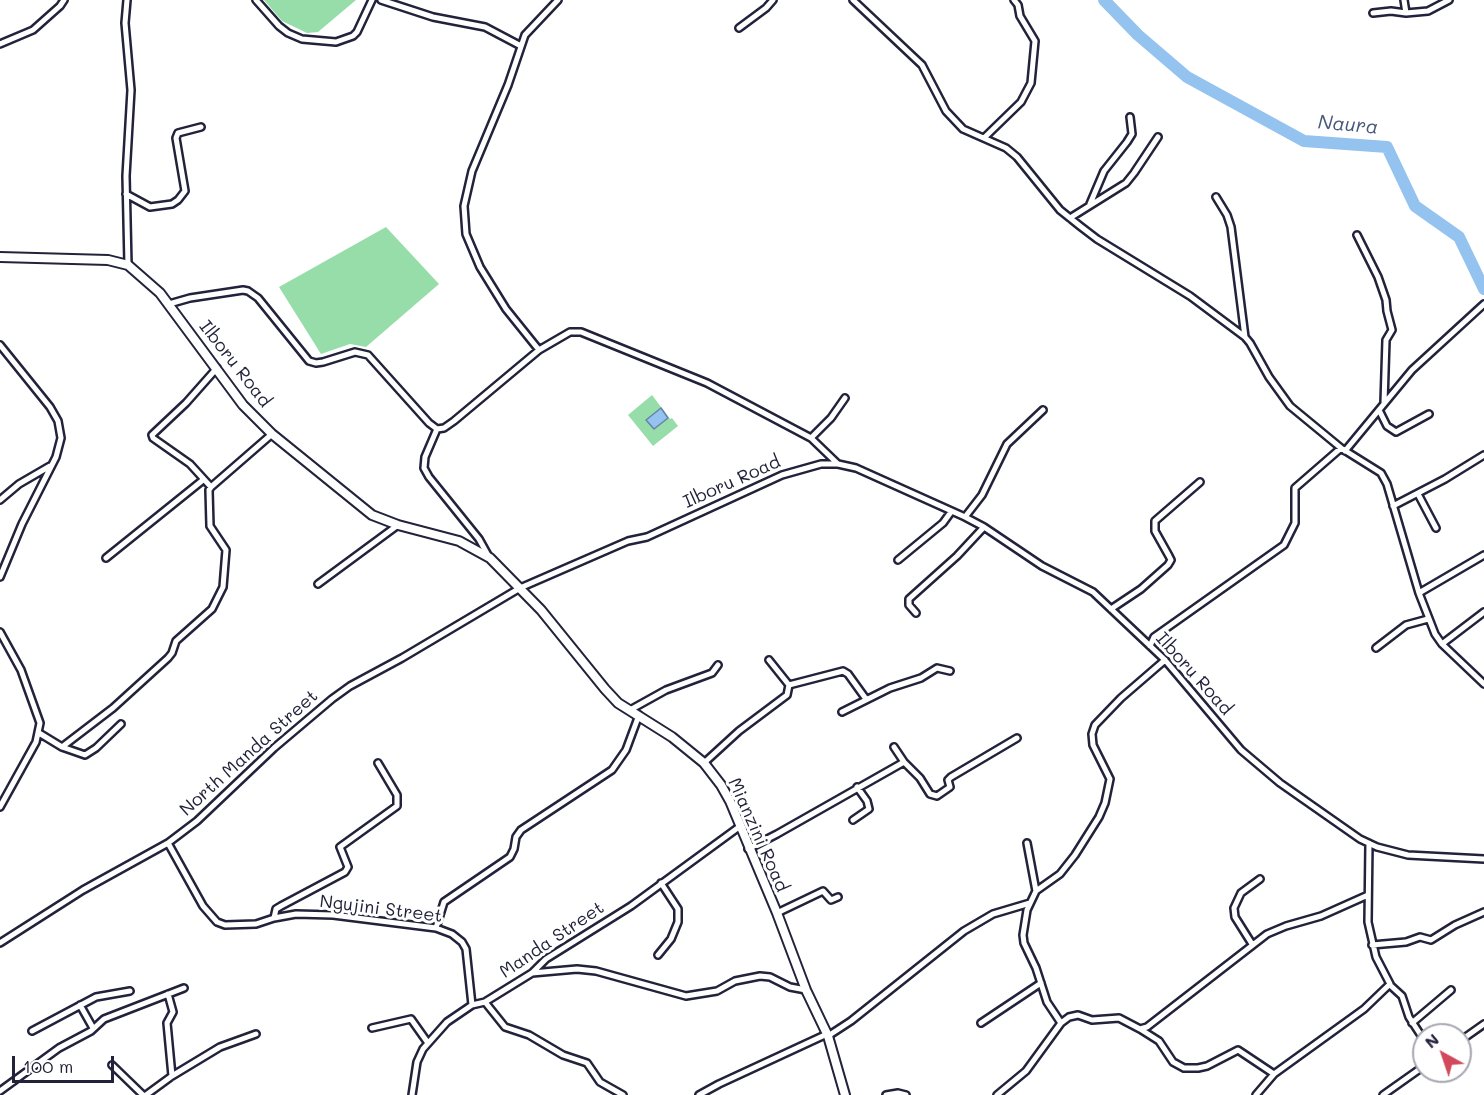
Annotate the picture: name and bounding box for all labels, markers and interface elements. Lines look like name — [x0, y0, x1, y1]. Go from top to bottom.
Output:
water label: Naura — [1317, 110, 1379, 140]
street label: Ilboru Road — [194, 316, 276, 412]
street label: Ilboru Road — [680, 451, 784, 513]
street label: Ilboru Road — [1151, 628, 1237, 720]
street label: North Manda Street — [176, 685, 322, 821]
street label: Mianzini Road — [723, 775, 793, 895]
street label: Ngujini Street — [318, 891, 444, 927]
street label: Manda Street — [496, 897, 608, 983]
north arrow — [1412, 1023, 1472, 1083]
text: N — [1420, 1028, 1443, 1052]
scale bar — [15, 1044, 117, 1082]
text: 100 m — [23, 1054, 73, 1078]

